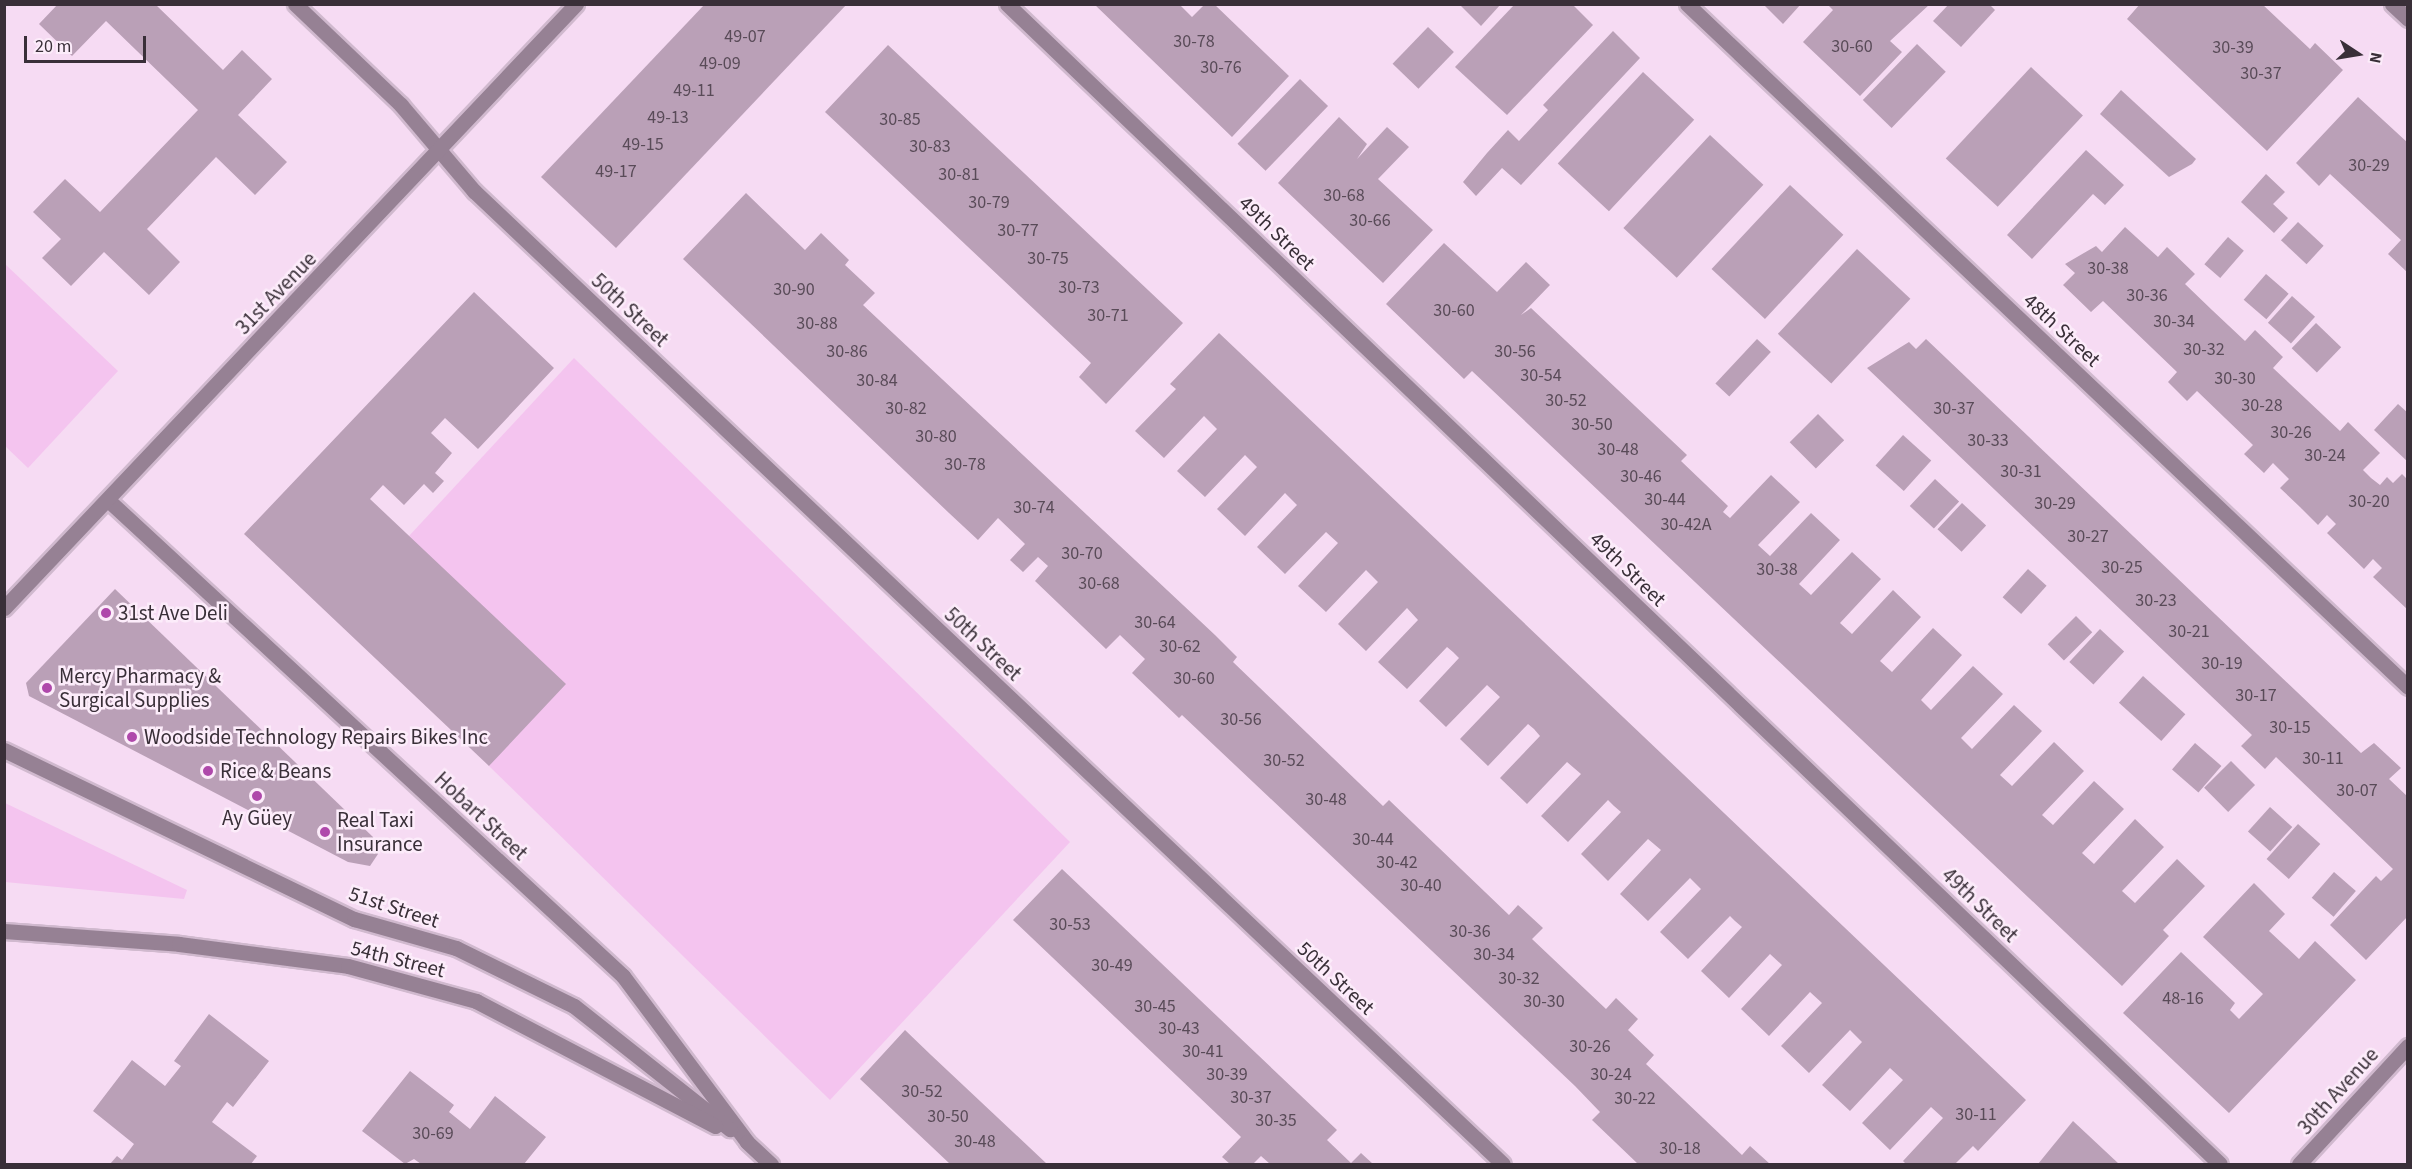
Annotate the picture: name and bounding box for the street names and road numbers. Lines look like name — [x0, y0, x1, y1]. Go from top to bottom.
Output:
street label: 49th Street — [1234, 191, 1320, 275]
street label: 31st Avenue — [230, 246, 322, 340]
street label: 50th Street — [586, 268, 674, 352]
street label: 48th Street — [2018, 288, 2106, 372]
street label: 49th Street — [1585, 527, 1671, 611]
street label: 50th Street — [939, 602, 1027, 686]
street label: Hobart Street — [429, 766, 533, 866]
street label: 49th Street — [1937, 863, 2023, 947]
street label: 51st Street — [346, 881, 442, 933]
street label: 54th Street — [348, 935, 448, 983]
street label: 50th Street — [1292, 936, 1380, 1020]
street label: 30th Avenue — [2292, 1042, 2384, 1140]

